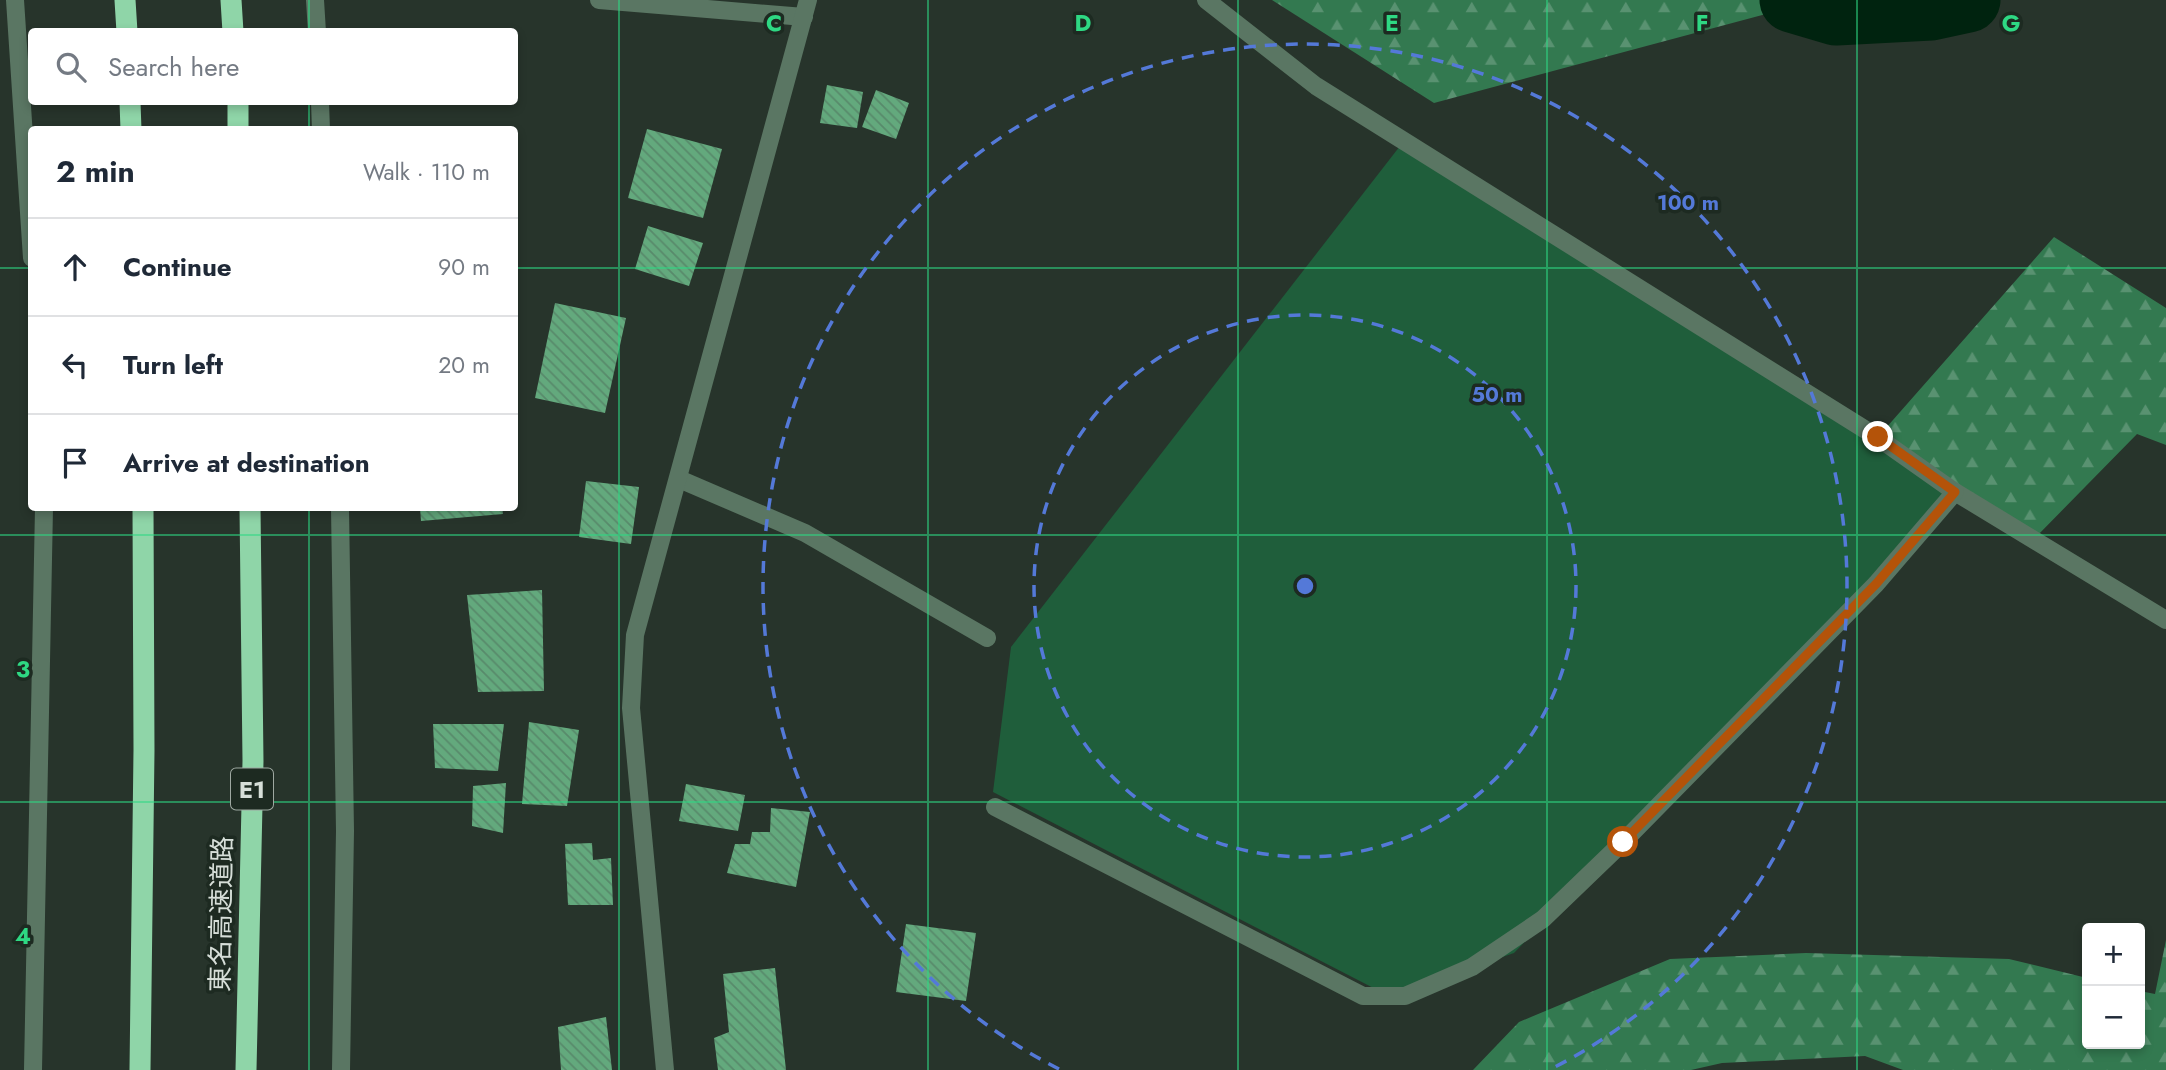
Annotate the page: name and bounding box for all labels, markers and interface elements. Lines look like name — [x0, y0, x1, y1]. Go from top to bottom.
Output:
text: C — [766, 6, 782, 40]
text: D — [1075, 6, 1092, 40]
text: E — [1385, 6, 1399, 40]
text: F — [1696, 6, 1708, 40]
text: G — [2002, 6, 2020, 40]
search box — [28, 28, 518, 105]
icon: search — [52, 48, 90, 86]
text: Search here — [108, 48, 240, 86]
text: 2 min — [56, 150, 135, 193]
text: Walk · 110 m — [363, 155, 490, 189]
text: 100 m — [1657, 188, 1719, 218]
icon: ahead — [56, 248, 94, 286]
text: Continue — [123, 248, 232, 286]
text: 90 m — [438, 250, 490, 284]
icon: left — [56, 346, 94, 384]
text: Turn left — [123, 346, 223, 384]
text: 20 m — [438, 348, 490, 382]
text: 50 m — [1472, 380, 1522, 410]
route end — [1862, 421, 1893, 452]
icon: arrive — [56, 444, 94, 482]
text: Arrive at destination — [123, 444, 370, 482]
centre of rings — [1293, 574, 1317, 598]
text: 3 — [16, 652, 30, 686]
road number: E1 — [231, 768, 273, 810]
route start — [1607, 826, 1638, 857]
street label: 東名高速道路 — [201, 836, 241, 992]
text: 4 — [15, 919, 31, 953]
map controls — [2082, 923, 2145, 1049]
button: + — [2082, 923, 2145, 986]
button: − — [2082, 986, 2145, 1049]

